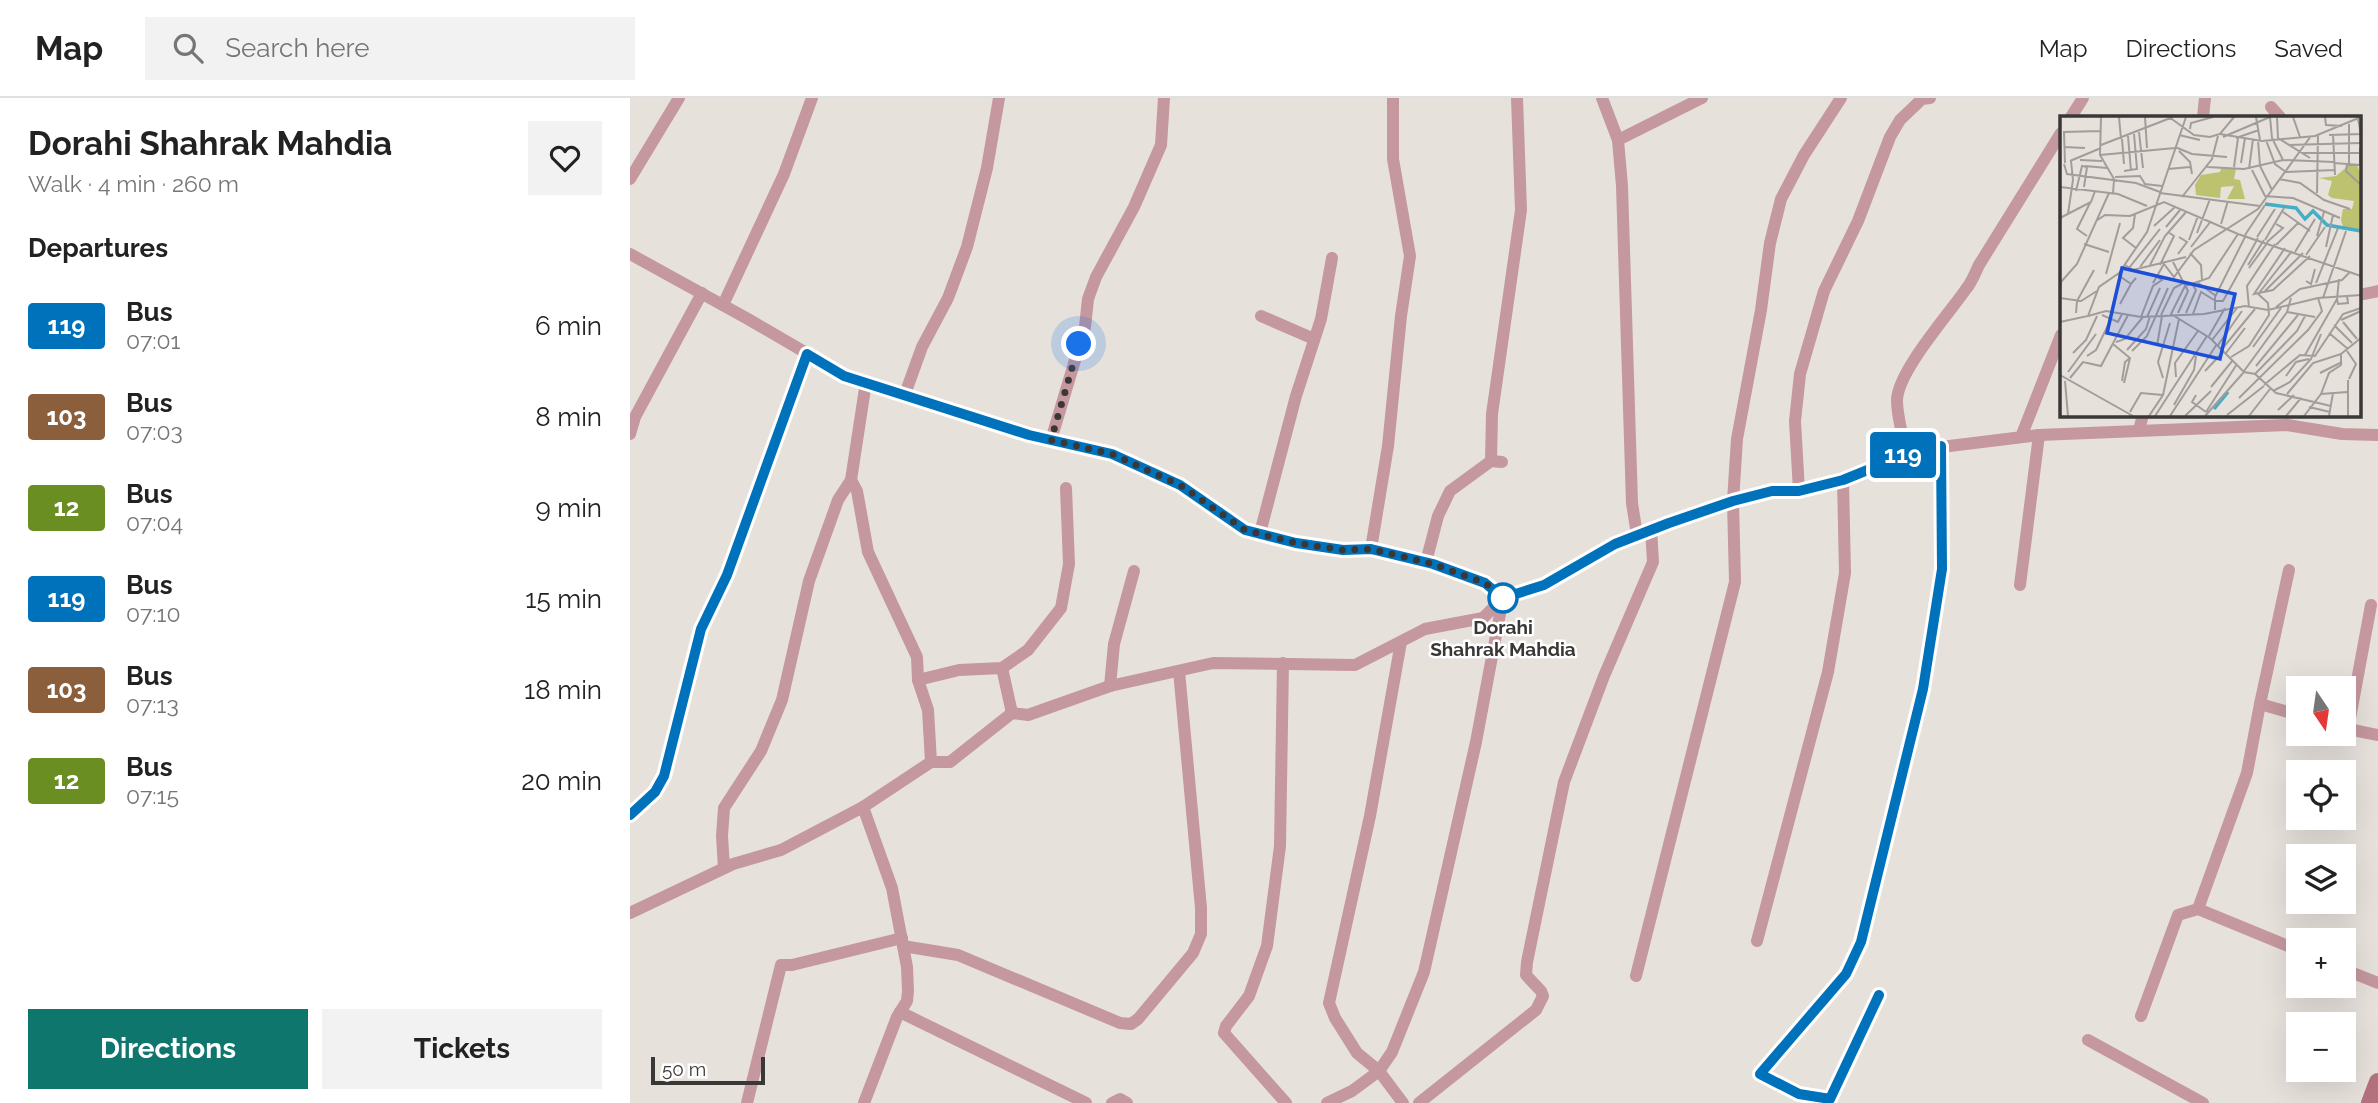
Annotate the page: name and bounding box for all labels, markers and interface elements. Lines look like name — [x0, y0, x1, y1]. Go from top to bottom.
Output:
search box — [145, 17, 635, 80]
text: Map — [35, 29, 103, 68]
icon: search — [169, 29, 207, 67]
text: Search here — [225, 33, 370, 63]
text: Map — [2039, 34, 2088, 63]
text: Directions — [2126, 34, 2236, 63]
text: Saved — [2274, 34, 2343, 63]
inset map — [2060, 116, 2360, 416]
button: heart — [528, 121, 602, 195]
text: Dorahi Shahrak Mahdia — [28, 124, 392, 163]
text: Walk · 4 min · 260 m — [28, 170, 239, 197]
text: Departures — [28, 233, 168, 263]
text: Bus — [126, 297, 173, 327]
text: 119 — [48, 311, 85, 340]
text: 6 min — [535, 311, 602, 341]
your location — [1061, 326, 1096, 361]
text: 07:01 — [126, 327, 180, 354]
text: Bus — [126, 388, 173, 418]
text: 103 — [47, 402, 86, 431]
text: 8 min — [535, 402, 602, 432]
text: 07:03 — [126, 418, 183, 445]
line badge: 119 — [1863, 432, 1943, 478]
text: 119 — [1884, 440, 1922, 469]
text: Bus — [126, 479, 173, 509]
text: 12 — [54, 493, 79, 522]
text: 9 min — [535, 493, 602, 523]
text: 07:04 — [126, 509, 183, 536]
text: Bus — [126, 570, 173, 600]
marker: Dorahi Shahrak Mahdia — [1488, 583, 1518, 613]
text: 119 — [48, 584, 85, 613]
text: 15 min — [525, 584, 602, 614]
text: 07:10 — [126, 600, 180, 627]
place label: Dorahi Shahrak Mahdia — [1430, 616, 1576, 660]
text: Bus — [126, 661, 173, 691]
text: 103 — [47, 675, 86, 704]
text: 18 min — [524, 675, 602, 705]
north arrow — [2286, 676, 2356, 746]
map controls — [2286, 676, 2356, 1082]
text: 07:13 — [126, 691, 179, 718]
text: Bus — [126, 752, 173, 782]
button: locate — [2286, 760, 2356, 830]
text: 12 — [54, 766, 79, 795]
text: 20 min — [521, 766, 602, 796]
text: 07:15 — [126, 782, 179, 809]
button: layers — [2286, 844, 2356, 914]
button: + — [2286, 928, 2356, 998]
button: Directions — [28, 1009, 308, 1089]
button: Tickets — [322, 1009, 602, 1089]
button: − — [2286, 1012, 2356, 1082]
scale bar — [651, 1054, 765, 1086]
text: 50 m — [662, 1058, 706, 1080]

